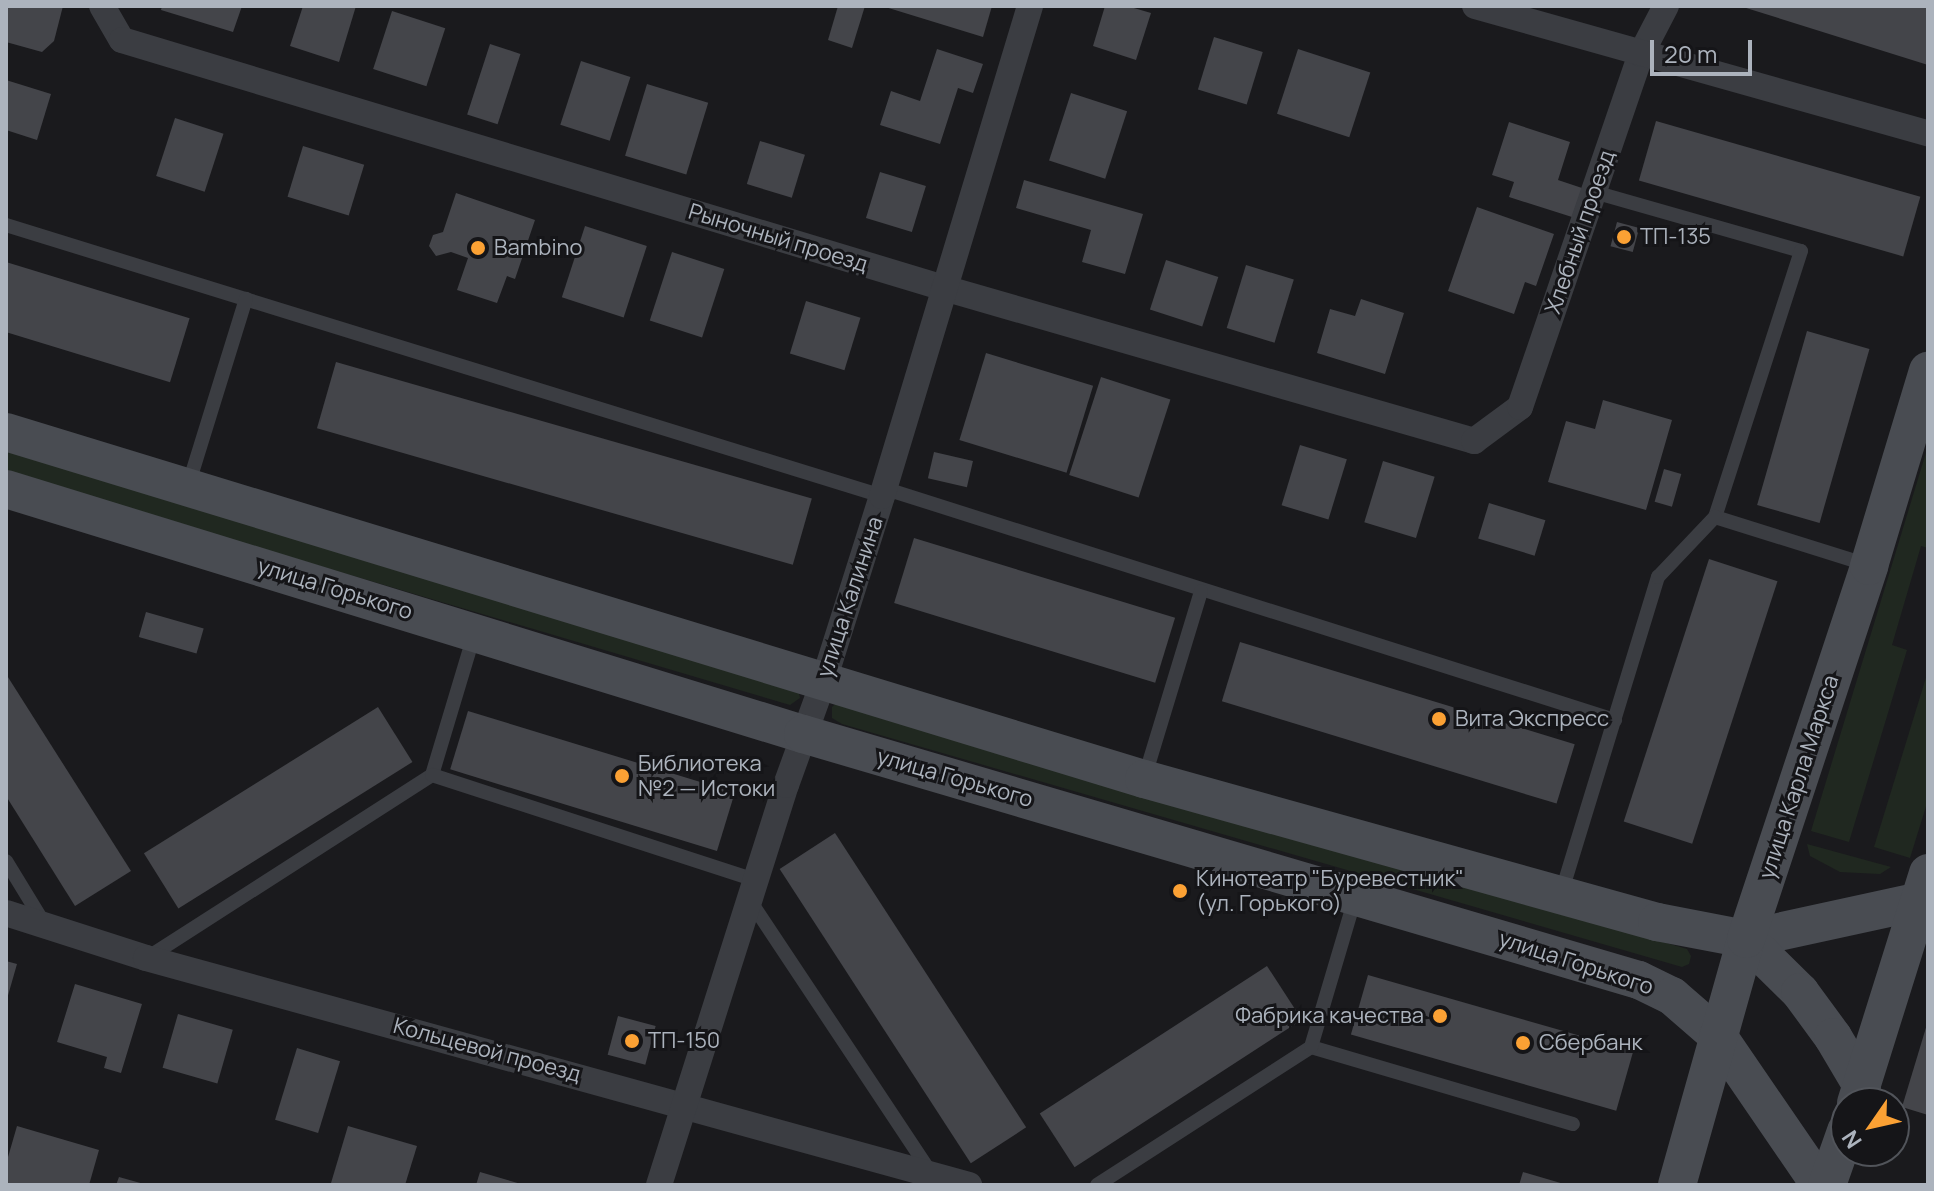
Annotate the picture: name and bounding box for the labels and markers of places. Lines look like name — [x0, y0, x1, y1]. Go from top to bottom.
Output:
place label: ТП-135 — [1640, 224, 1711, 250]
marker: ТП-135 — [1615, 228, 1633, 246]
place label: Bambino — [494, 235, 583, 261]
marker: Bambino — [469, 239, 487, 257]
place label: Вита Экспресс — [1455, 706, 1609, 732]
marker: Вита Экспресс — [1430, 710, 1448, 728]
place label: Библиотека №2 — Истоки — [638, 750, 775, 802]
marker: Библиотека №2 — Истоки — [613, 767, 631, 785]
place label: Кинотеатр "Буревестник" (ул. Горького) — [1196, 865, 1464, 916]
marker: Кинотеатр "Буревестник" (ул. Горького) — [1171, 882, 1189, 900]
place label: Фабрика качества — [1235, 1003, 1424, 1029]
marker: Фабрика качества — [1431, 1007, 1449, 1025]
place label: ТП-150 — [648, 1028, 720, 1054]
place label: Сбербанк — [1539, 1030, 1642, 1056]
marker: ТП-150 — [623, 1032, 641, 1050]
marker: Сбербанк — [1514, 1034, 1532, 1052]

